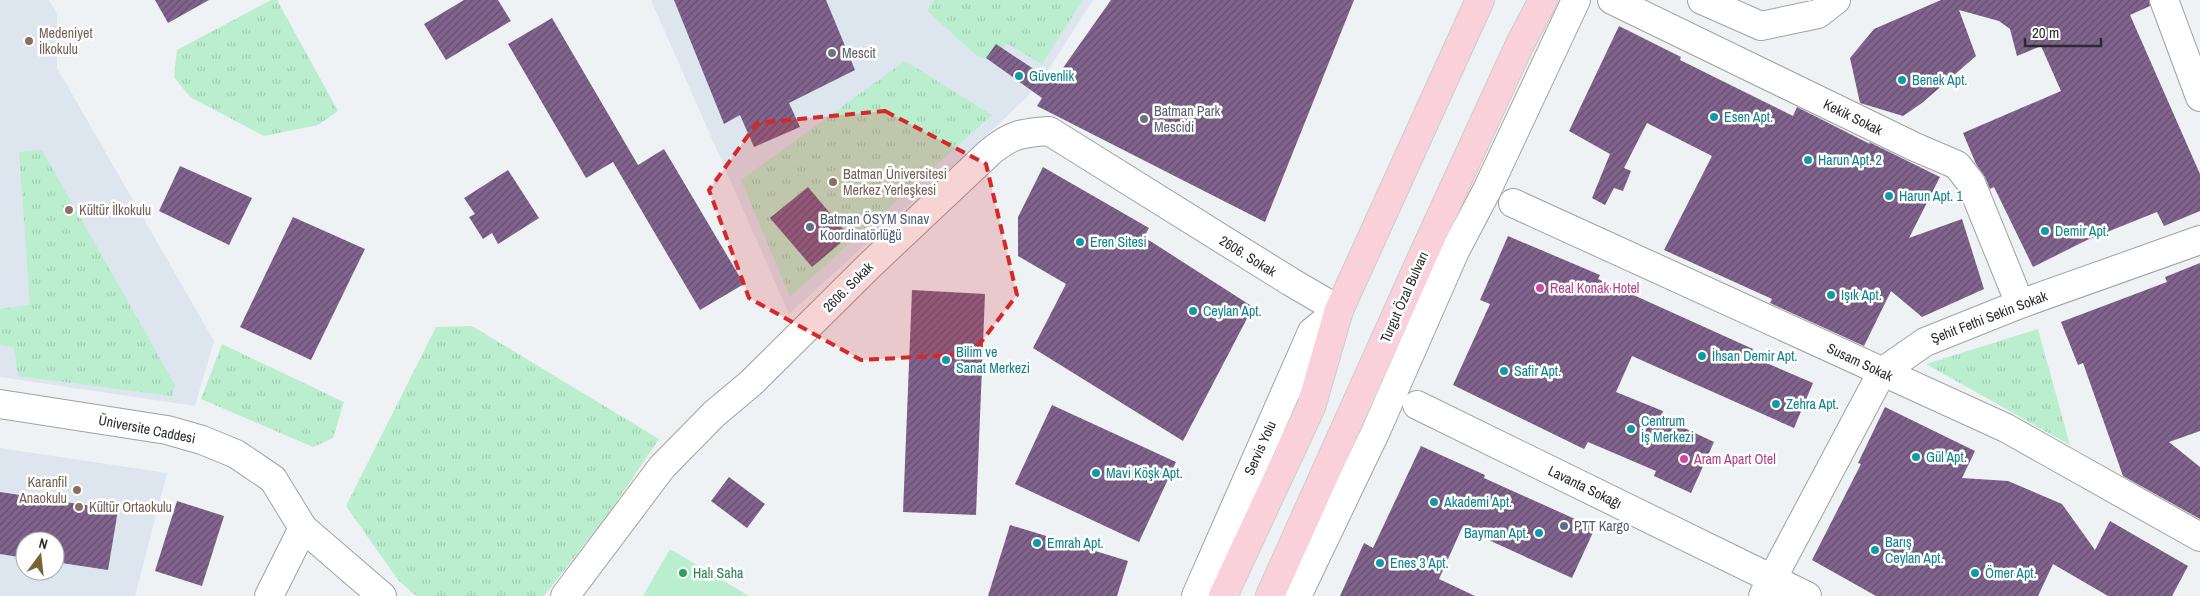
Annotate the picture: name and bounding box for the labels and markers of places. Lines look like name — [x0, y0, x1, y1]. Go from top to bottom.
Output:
place label: Medeniyet İlkokulu — [39, 24, 93, 58]
marker: Medeniyet İlkokulu — [23, 35, 35, 47]
place label: Mescit — [842, 44, 876, 62]
marker: Mescit — [826, 47, 838, 59]
place label: Güvenlik — [1029, 67, 1075, 85]
marker: Güvenlik — [1013, 70, 1025, 82]
place label: Benek Apt. — [1912, 71, 1968, 89]
marker: Benek Apt. — [1896, 74, 1908, 86]
place label: Batman Park Mescidi — [1154, 102, 1221, 136]
place label: Esen Apt. — [1724, 108, 1773, 126]
marker: Esen Apt. — [1708, 111, 1720, 123]
marker: Batman Park Mescidi — [1138, 113, 1150, 125]
place label: Harun Apt. 2 — [1818, 151, 1882, 169]
marker: Harun Apt. 2 — [1802, 154, 1814, 166]
place label: Batman Üniversitesi Merkez Yerleşkesi — [843, 165, 947, 199]
marker: Batman Üniversitesi Merkez Yerleşkesi — [827, 176, 839, 188]
place label: Harun Apt. 1 — [1899, 187, 1963, 205]
marker: Harun Apt. 1 — [1883, 190, 1895, 202]
place label: Kültür İlkokulu — [79, 201, 151, 219]
marker: Kültür İlkokulu — [63, 204, 75, 216]
place label: Batman ÖSYM Sınav Koordinatörlüğü — [820, 210, 929, 244]
marker: Batman ÖSYM Sınav Koordinatörlüğü — [804, 221, 816, 233]
place label: Demir Apt. — [2055, 222, 2109, 240]
marker: Demir Apt. — [2039, 225, 2051, 237]
place label: Eren Sitesi — [1090, 233, 1147, 251]
marker: Eren Sitesi — [1074, 236, 1086, 248]
place label: Real Konak Hotel — [1550, 279, 1639, 297]
marker: Real Konak Hotel — [1534, 282, 1546, 294]
place label: Işık Apt. — [1841, 286, 1882, 304]
marker: Işık Apt. — [1825, 289, 1837, 301]
place label: Ceylan Apt. — [1203, 302, 1262, 320]
marker: Ceylan Apt. — [1187, 305, 1199, 317]
place label: Bilim ve Sanat Merkezi — [956, 343, 1030, 377]
place label: İhsan Demir Apt. — [1712, 347, 1798, 365]
marker: İhsan Demir Apt. — [1696, 350, 1708, 362]
marker: Bilim ve Sanat Merkezi — [940, 354, 952, 366]
place label: Safir Apt. — [1514, 362, 1561, 380]
marker: Safir Apt. — [1498, 365, 1510, 377]
place label: Zehra Apt. — [1786, 395, 1839, 413]
marker: Zehra Apt. — [1770, 398, 1782, 410]
place label: Centrum İş Merkezi — [1641, 412, 1694, 446]
marker: Centrum İş Merkezi — [1625, 423, 1637, 435]
place label: Gül Apt. — [1926, 448, 1967, 466]
place label: Aram Apart Otel — [1693, 450, 1776, 468]
marker: Gül Apt. — [1910, 451, 1922, 463]
marker: Aram Apart Otel — [1678, 453, 1690, 465]
place label: Mavi Köşk Apt. — [1106, 464, 1183, 482]
marker: Mavi Köşk Apt. — [1090, 467, 1102, 479]
place label: Karanfil Anaokulu — [18, 473, 67, 507]
marker: Karanfil Anaokulu — [71, 484, 83, 496]
place label: Akademi Apt. — [1443, 493, 1512, 511]
marker: Akademi Apt. — [1428, 496, 1440, 508]
place label: Kültür Ortaokulu — [89, 498, 172, 516]
marker: Kültür Ortaokulu — [73, 501, 85, 513]
place label: PTT Kargo — [1574, 517, 1629, 535]
marker: PTT Kargo — [1558, 520, 1570, 532]
place label: Bayman Apt. — [1464, 524, 1529, 542]
marker: Bayman Apt. — [1533, 527, 1545, 539]
place label: Barış Ceylan Apt. — [1885, 533, 1944, 567]
place label: Emrah Apt. — [1047, 534, 1104, 552]
marker: Emrah Apt. — [1031, 537, 1043, 549]
marker: Barış Ceylan Apt. — [1869, 544, 1881, 556]
place label: Enes 3 Apt. — [1390, 554, 1449, 572]
marker: Enes 3 Apt. — [1374, 557, 1386, 569]
place label: Halı Saha — [693, 564, 744, 582]
place label: Ömer Apt. — [1985, 564, 2037, 582]
marker: Halı Saha — [677, 567, 689, 579]
marker: Ömer Apt. — [1969, 567, 1981, 579]

